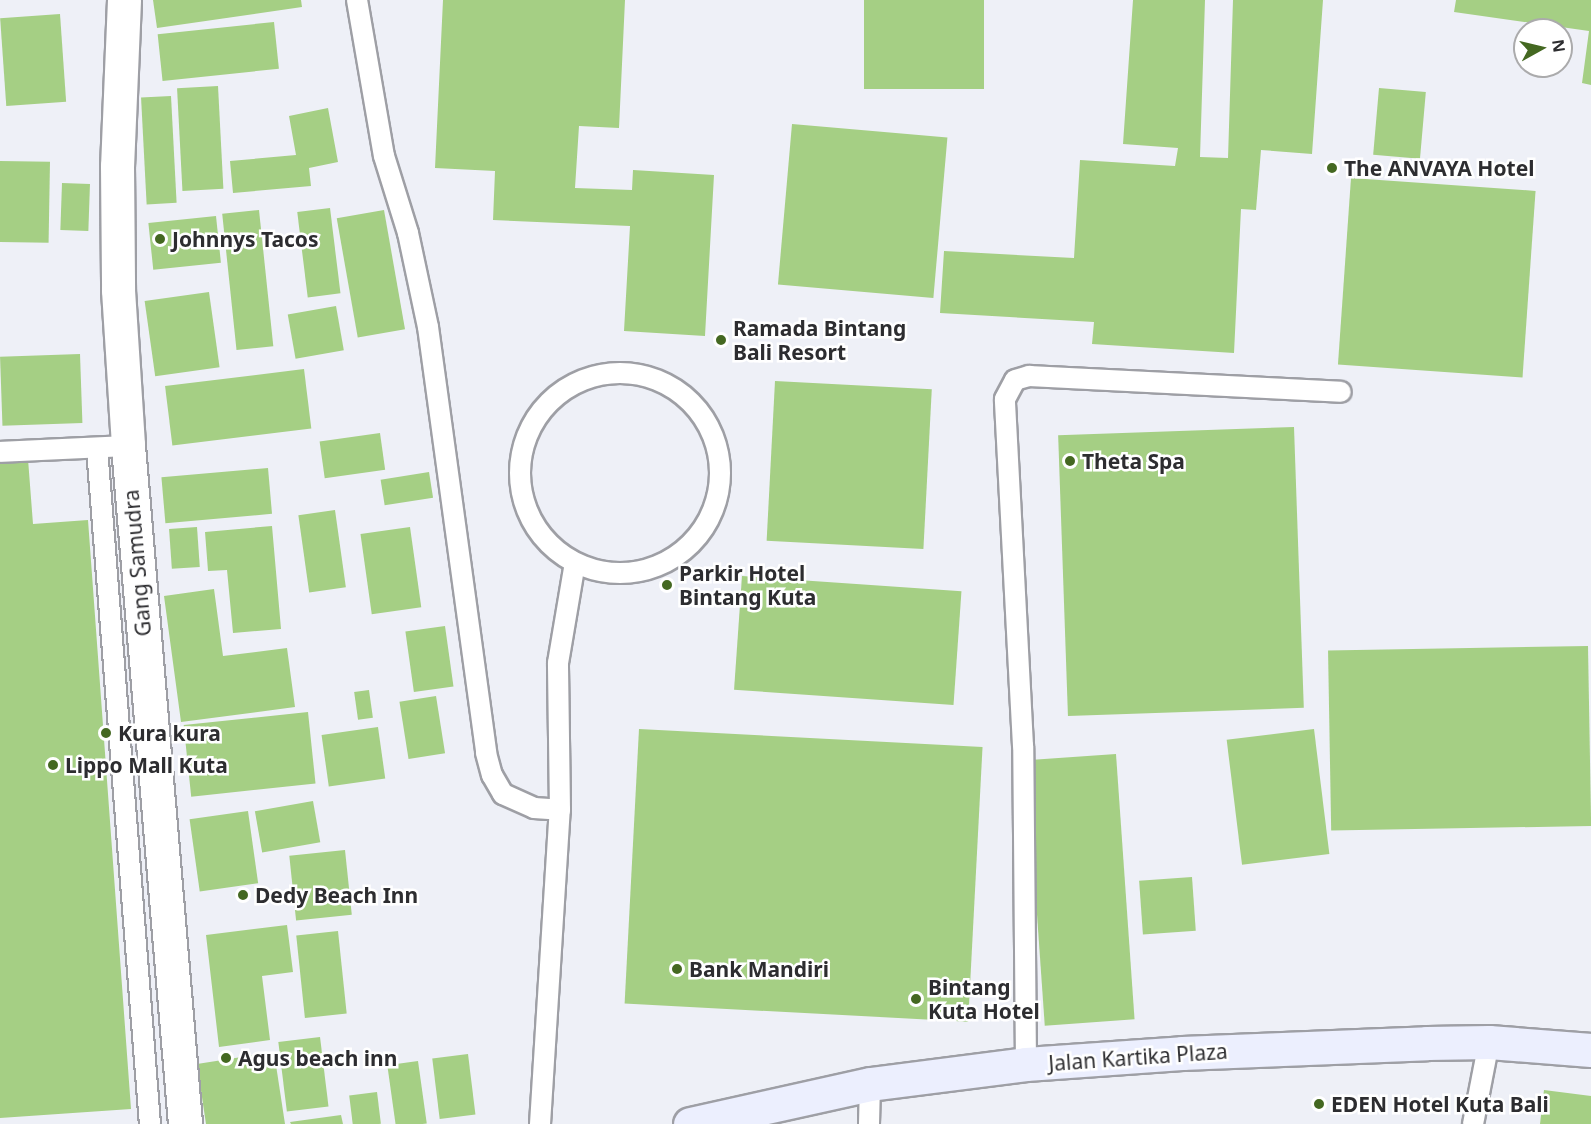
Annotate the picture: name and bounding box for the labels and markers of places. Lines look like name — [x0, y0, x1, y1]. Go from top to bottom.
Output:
place label: The ANVAYA Hotel — [1344, 155, 1534, 181]
marker: The ANVAYA Hotel — [1325, 161, 1339, 175]
place label: Johnnys Tacos — [172, 226, 319, 252]
marker: Johnnys Tacos — [153, 232, 167, 246]
place label: Ramada Bintang Bali Resort — [733, 315, 906, 365]
marker: Ramada Bintang Bali Resort — [714, 333, 728, 347]
place label: Theta Spa — [1082, 448, 1185, 474]
marker: Theta Spa — [1063, 454, 1077, 468]
place label: Parkir Hotel Bintang Kuta — [679, 560, 816, 610]
marker: Parkir Hotel Bintang Kuta — [660, 578, 674, 592]
place label: Kura kura — [118, 720, 221, 746]
marker: Kura kura — [99, 726, 113, 740]
place label: Lippo Mall Kuta — [65, 752, 228, 778]
marker: Lippo Mall Kuta — [46, 758, 60, 772]
place label: Dedy Beach Inn — [255, 882, 418, 908]
marker: Dedy Beach Inn — [236, 888, 250, 902]
place label: Bank Mandiri — [689, 956, 829, 982]
marker: Bank Mandiri — [670, 962, 684, 976]
place label: Bintang Kuta Hotel — [928, 974, 1040, 1024]
marker: Bintang Kuta Hotel — [909, 992, 923, 1006]
place label: Agus beach inn — [238, 1045, 397, 1071]
marker: Agus beach inn — [219, 1051, 233, 1065]
place label: EDEN Hotel Kuta Bali — [1331, 1091, 1549, 1117]
marker: EDEN Hotel Kuta Bali — [1312, 1097, 1326, 1111]

